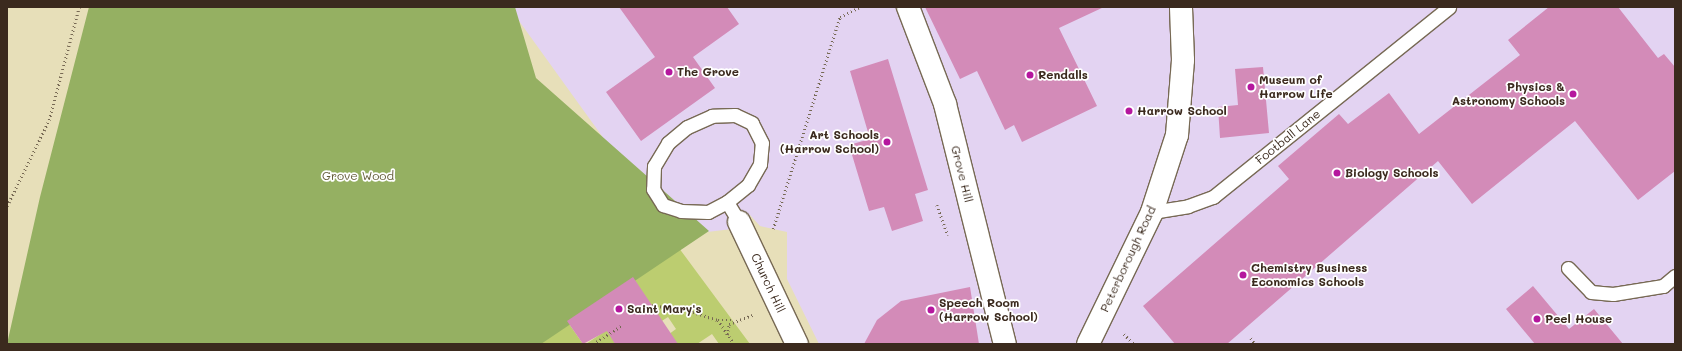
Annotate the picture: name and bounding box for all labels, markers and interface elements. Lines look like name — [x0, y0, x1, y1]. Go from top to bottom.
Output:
place label: The Grove — [677, 65, 739, 79]
marker: The Grove — [664, 67, 674, 77]
place label: Rendalls — [1038, 68, 1088, 82]
marker: Rendalls — [1025, 70, 1035, 80]
place label: Museum of Harrow Life — [1259, 73, 1333, 101]
place label: Physics & Astronomy Schools — [1452, 80, 1565, 108]
marker: Museum of Harrow Life — [1246, 82, 1256, 92]
marker: Physics & Astronomy Schools — [1568, 89, 1578, 99]
place label: Harrow School — [1137, 104, 1227, 118]
marker: Harrow School — [1124, 106, 1134, 116]
street label: Football Lane — [1253, 107, 1323, 167]
place label: Art Schools (Harrow School) — [780, 128, 879, 156]
marker: Art Schools (Harrow School) — [882, 137, 892, 147]
street label: Grove Hill — [948, 144, 976, 204]
place label: Biology Schools — [1345, 166, 1438, 180]
marker: Biology Schools — [1332, 168, 1342, 178]
park label: Grove Wood — [322, 169, 394, 183]
street label: Peterborough Road — [1097, 204, 1159, 314]
street label: Church Hill — [748, 251, 788, 315]
place label: Chemistry Business Economics Schools — [1251, 261, 1367, 289]
marker: Chemistry Business Economics Schools — [1238, 270, 1248, 280]
place label: Speech Room (Harrow School) — [939, 296, 1038, 324]
place label: Saint Mary's — [627, 302, 702, 316]
marker: Saint Mary's — [614, 304, 624, 314]
marker: Speech Room (Harrow School) — [926, 305, 936, 315]
place label: Peel House — [1545, 312, 1612, 326]
marker: Peel House — [1532, 314, 1542, 324]

